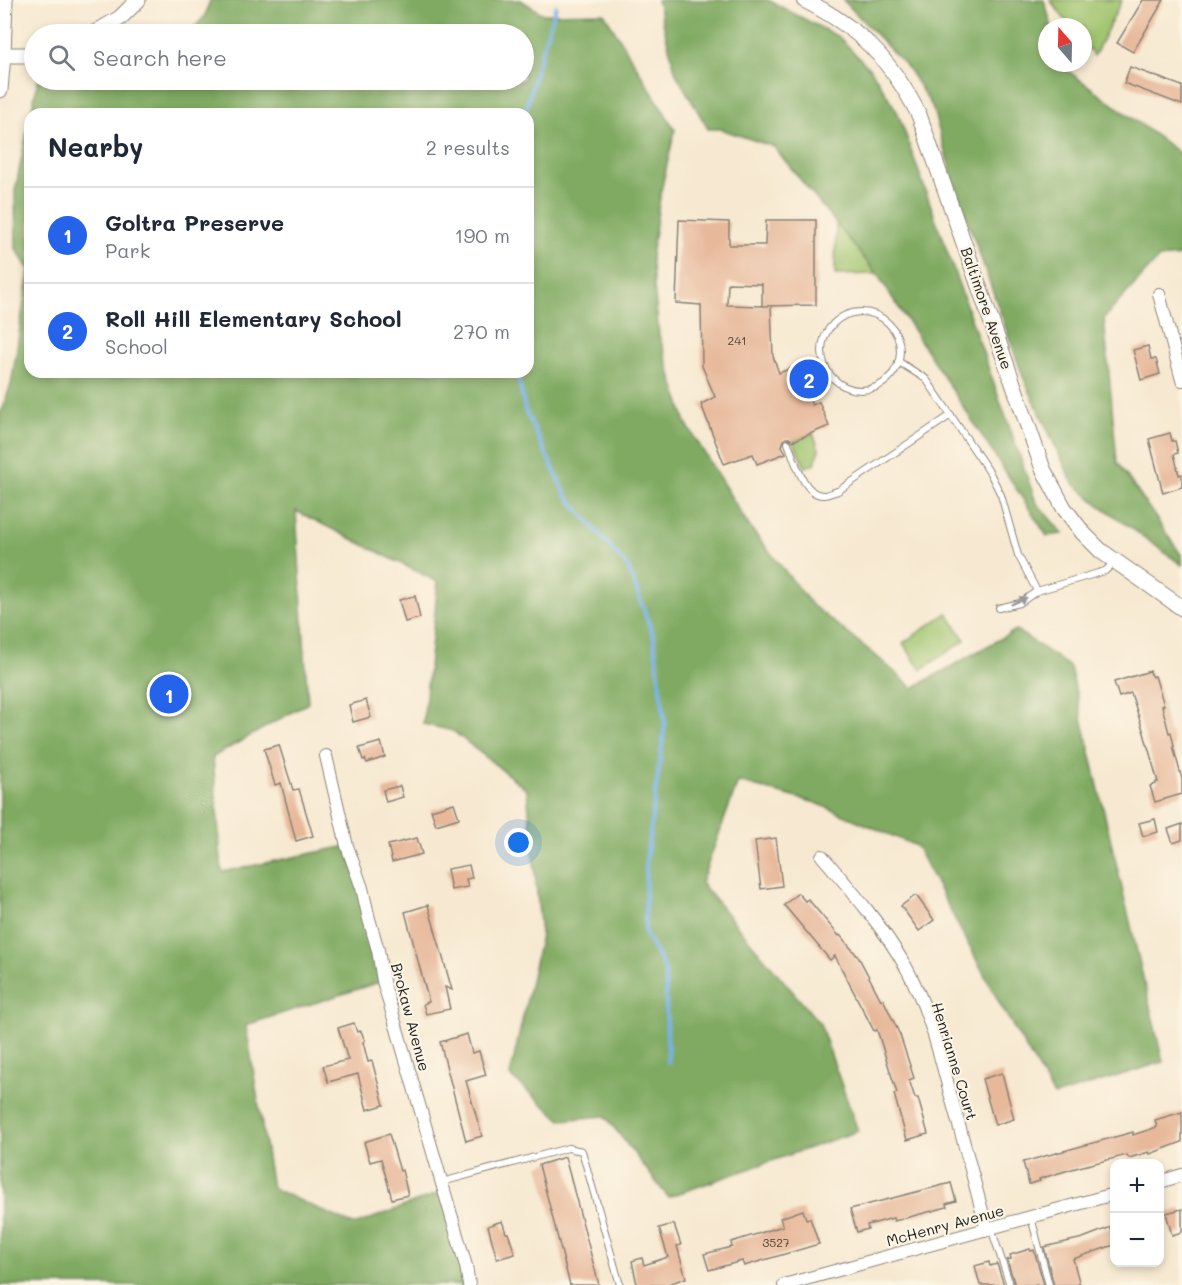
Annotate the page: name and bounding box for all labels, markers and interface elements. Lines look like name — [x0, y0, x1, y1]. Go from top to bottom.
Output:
north arrow — [1038, 18, 1092, 72]
search box — [24, 24, 534, 90]
icon: search — [45, 41, 78, 74]
text: Search here — [93, 43, 227, 72]
text: Nearby — [48, 130, 143, 164]
text: 2 results — [426, 134, 510, 160]
text: Goltra Preserve — [105, 208, 284, 237]
text: 1 — [63, 222, 72, 248]
text: 190 m — [455, 222, 510, 248]
text: Park — [105, 237, 150, 263]
street label: Baltimore Avenue — [957, 244, 1017, 372]
text: Roll Hill Elementary School — [105, 304, 402, 333]
text: 2 — [62, 318, 73, 344]
text: 270 m — [453, 318, 510, 344]
house number: 241 — [727, 332, 747, 348]
text: School — [105, 333, 168, 359]
pin: 2 — [790, 356, 828, 401]
one-way arrow — [1011, 597, 1028, 606]
pin: 1 — [150, 672, 188, 716]
your location — [504, 828, 533, 857]
street label: Brokaw Avenue — [387, 961, 435, 1073]
street label: Henrianne Court — [928, 1000, 982, 1122]
map controls — [1110, 1159, 1164, 1267]
button: + — [1110, 1159, 1164, 1213]
street label: McHenry Avenue — [884, 1200, 1006, 1250]
button: − — [1110, 1213, 1164, 1267]
house number: 3527 — [762, 1234, 790, 1250]

